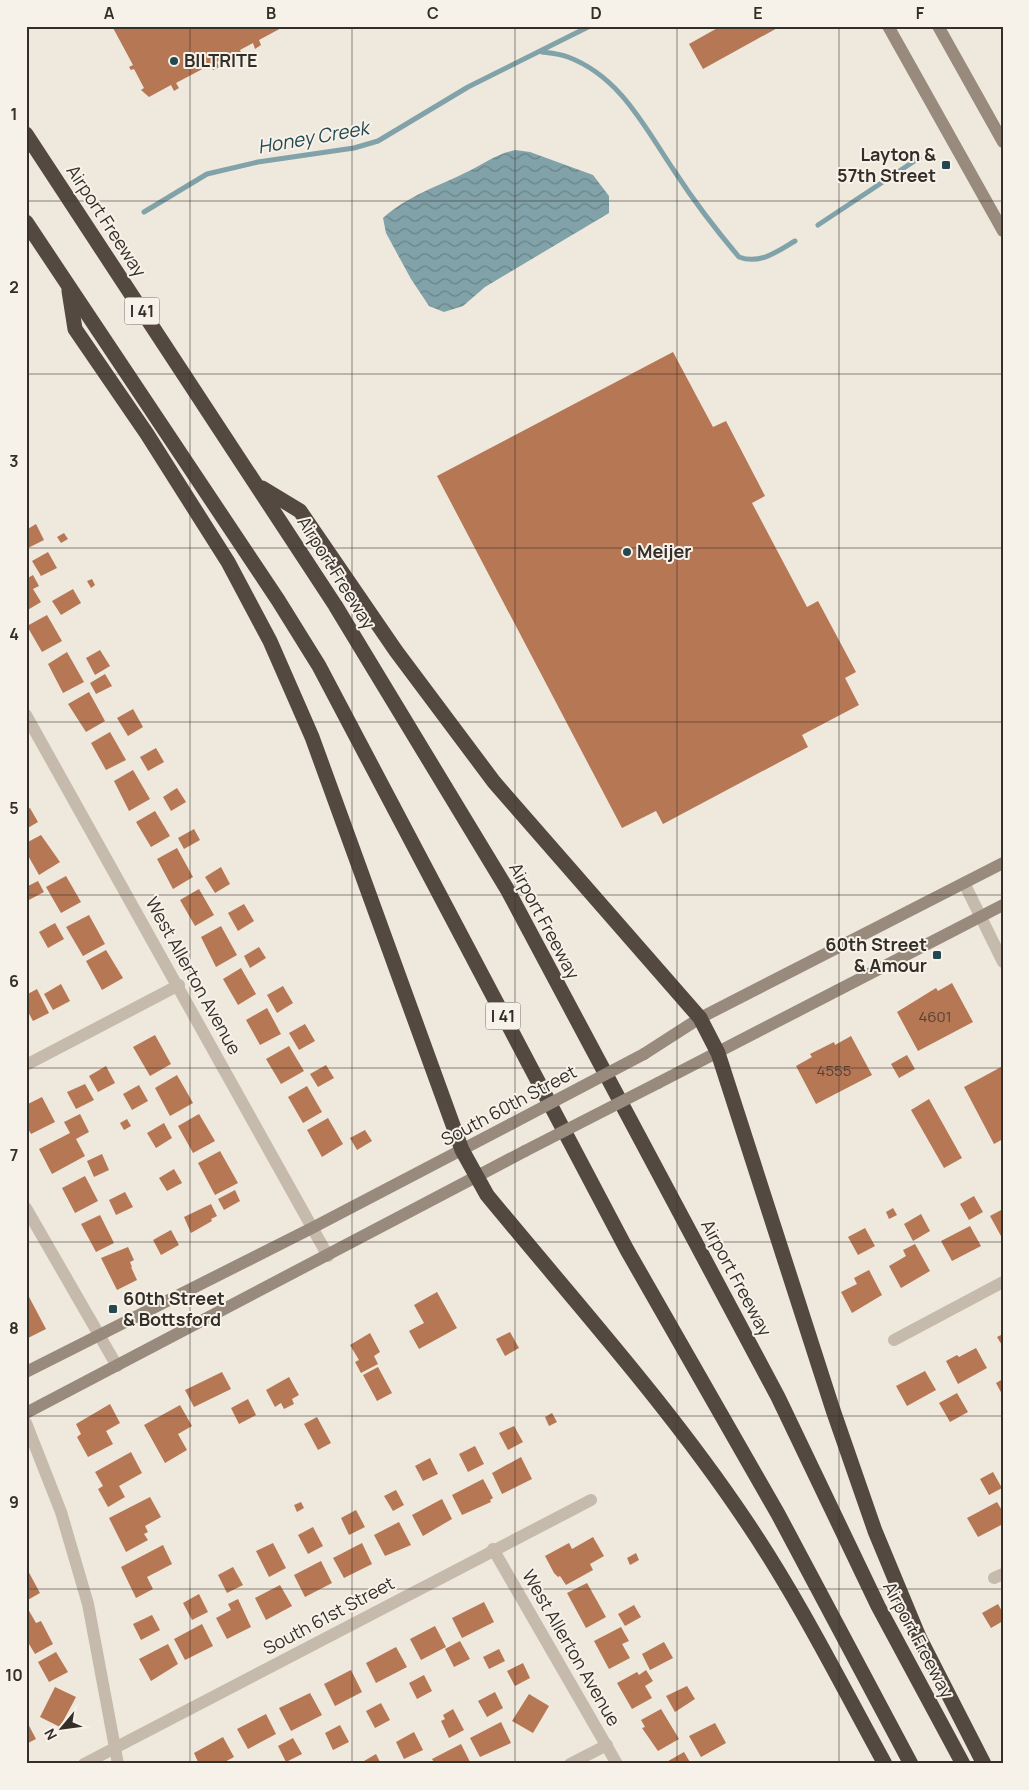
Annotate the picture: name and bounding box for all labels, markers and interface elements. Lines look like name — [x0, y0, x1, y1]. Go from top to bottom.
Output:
text: A — [104, 2, 115, 24]
text: B — [266, 2, 276, 24]
text: C — [427, 2, 439, 24]
text: D — [590, 2, 602, 24]
text: E — [753, 2, 763, 24]
text: F — [916, 2, 925, 24]
place label: BILTRITE — [184, 48, 258, 72]
marker: BILTRITE — [168, 55, 180, 67]
text: 1 — [10, 103, 18, 125]
water label: Honey Creek — [256, 114, 373, 160]
place label: Layton & 57th Street — [837, 142, 936, 187]
marker: Layton & 57th Street — [940, 159, 952, 171]
street label: Airport Freeway — [62, 160, 152, 281]
text: 2 — [9, 276, 19, 298]
road number: I 41 — [124, 298, 160, 324]
text: 3 — [9, 450, 19, 472]
street label: Airport Freeway — [292, 511, 381, 634]
place label: Meijer — [637, 539, 692, 563]
marker: Meijer — [621, 546, 633, 558]
text: 4 — [9, 623, 19, 645]
text: 5 — [9, 797, 19, 819]
street label: Airport Freeway — [504, 858, 586, 984]
street label: West Allerton Avenue — [141, 892, 247, 1059]
place label: 60th Street & Amour — [825, 932, 927, 977]
marker: 60th Street & Amour — [931, 949, 943, 961]
text: 6 — [9, 970, 19, 992]
road number: I 41 — [486, 1002, 520, 1030]
house number: 4601 — [918, 1006, 952, 1027]
street label: South 60th Street — [436, 1059, 581, 1151]
house number: 4555 — [817, 1060, 851, 1081]
text: 7 — [10, 1144, 18, 1166]
street label: Airport Freeway — [696, 1215, 778, 1341]
place label: 60th Street & Bottsford — [123, 1286, 225, 1331]
marker: 60th Street & Bottsford — [107, 1303, 119, 1315]
text: 8 — [9, 1317, 19, 1339]
text: 9 — [9, 1491, 19, 1513]
street label: West Allerton Avenue — [517, 1565, 626, 1730]
street label: South 61st Street — [259, 1570, 398, 1660]
street label: Airport Freeway — [878, 1577, 960, 1703]
text: 10 — [5, 1664, 23, 1686]
north arrow — [38, 1702, 88, 1752]
text: N — [39, 1726, 61, 1744]

